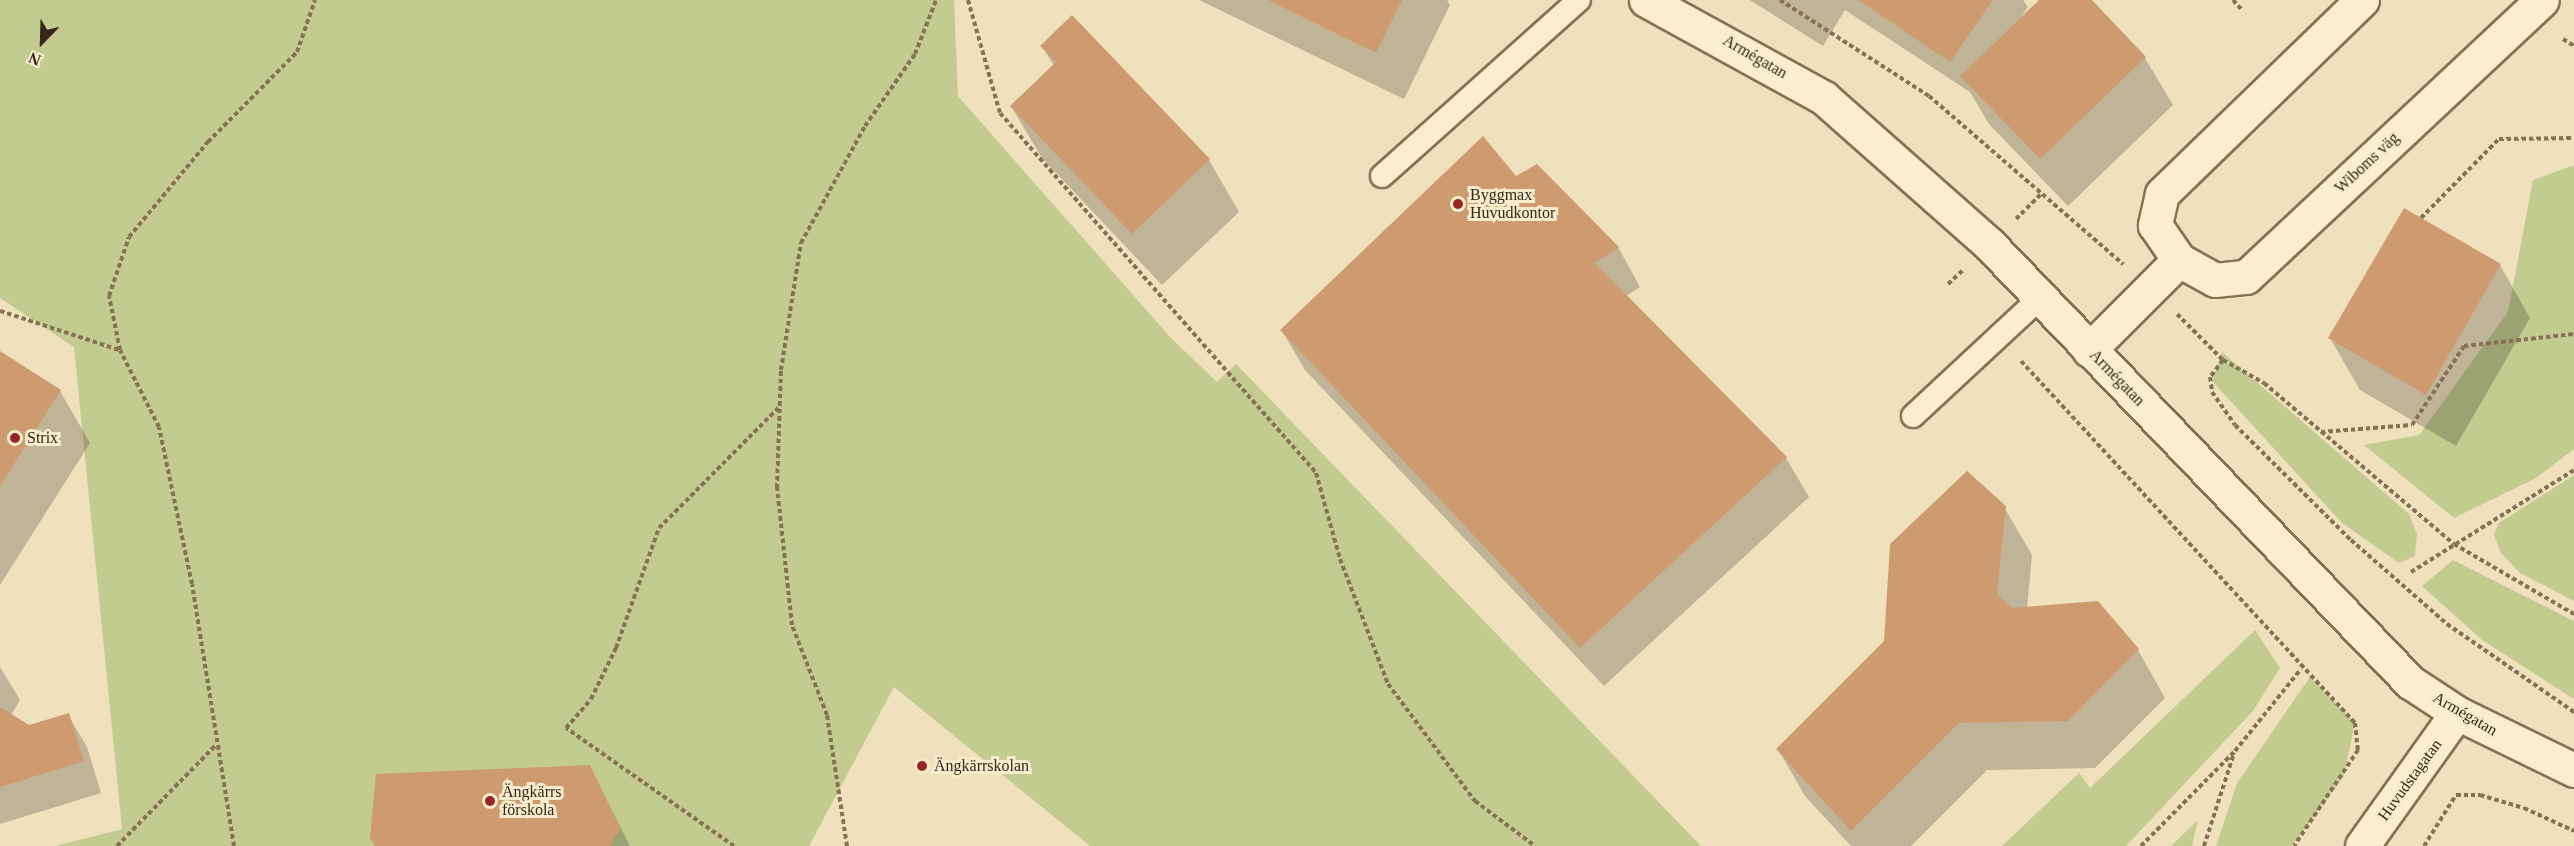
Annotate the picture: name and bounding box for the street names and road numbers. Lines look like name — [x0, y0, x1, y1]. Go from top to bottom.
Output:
street label: Armégatan — [1719, 31, 1791, 83]
street label: Wiboms väg — [2331, 128, 2403, 198]
street label: Armégatan — [2085, 346, 2149, 410]
street label: Armégatan — [2429, 688, 2501, 740]
street label: Huvudstagatan — [2374, 736, 2446, 824]

